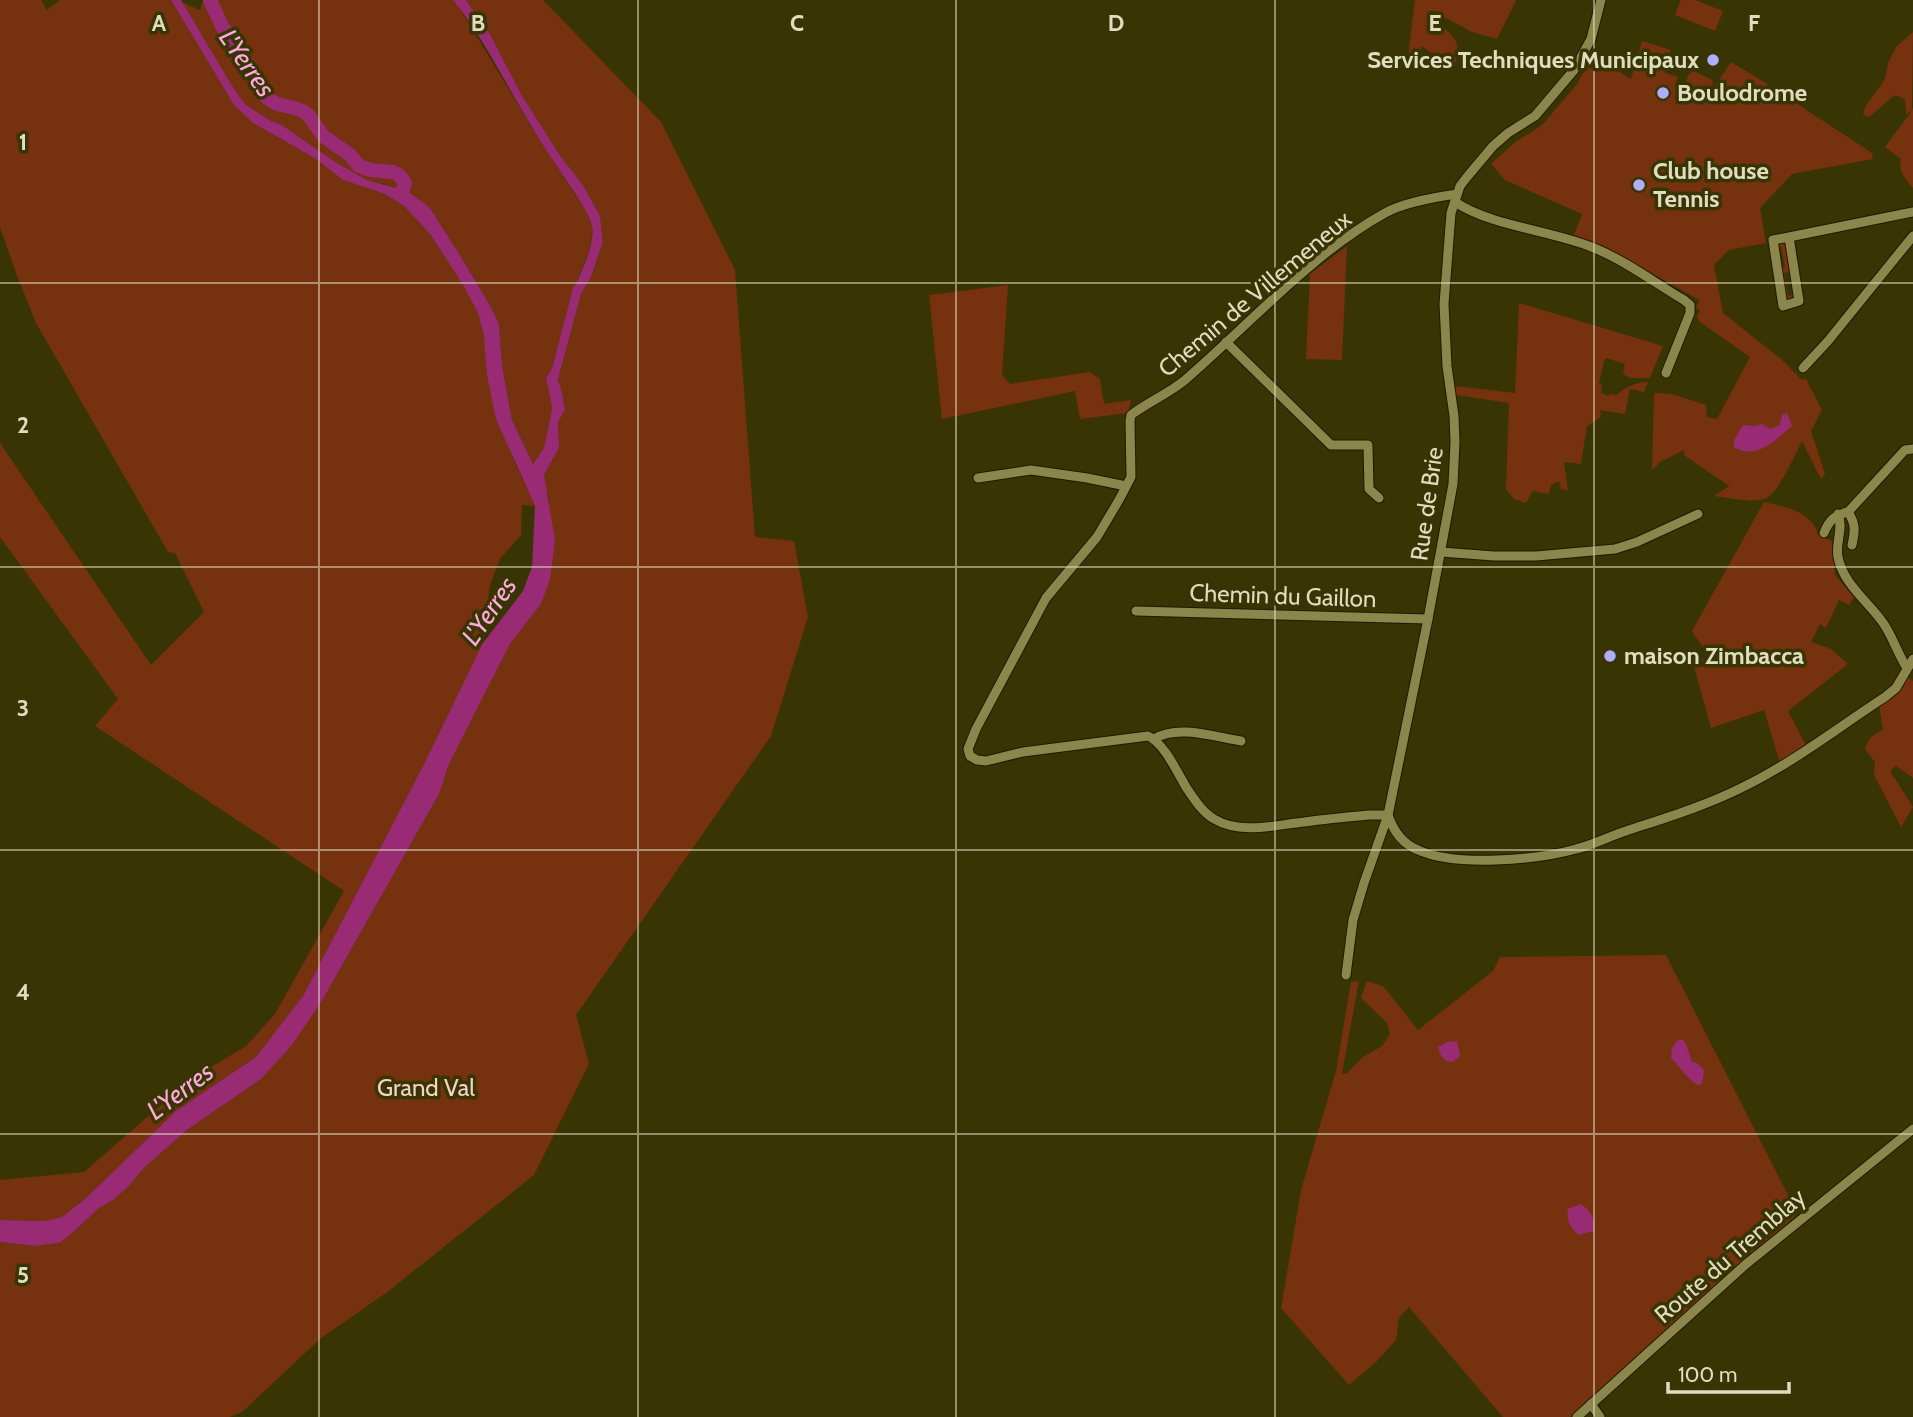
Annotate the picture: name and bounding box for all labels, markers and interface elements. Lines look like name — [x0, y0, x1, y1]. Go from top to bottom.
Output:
text: A — [152, 9, 167, 37]
text: B — [471, 9, 485, 37]
text: C — [790, 9, 804, 37]
text: D — [1108, 9, 1124, 37]
text: E — [1428, 9, 1442, 37]
text: F — [1748, 9, 1760, 37]
water label: L'Yerres — [212, 23, 282, 103]
place label: Services Techniques Municipaux — [1367, 45, 1699, 74]
marker: Services Techniques Municipaux — [1705, 52, 1721, 68]
place label: Boulodrome — [1677, 78, 1807, 107]
marker: Boulodrome — [1655, 85, 1671, 101]
text: 1 — [19, 128, 27, 156]
place label: Club house Tennis — [1653, 156, 1769, 213]
marker: Club house Tennis — [1631, 177, 1647, 193]
street label: Chemin de Villemeneux — [1152, 204, 1358, 383]
text: 2 — [17, 411, 29, 439]
street label: Rue de Brie — [1404, 445, 1449, 563]
water label: L'Yerres — [455, 571, 523, 651]
street label: Chemin du Gaillon — [1189, 578, 1377, 613]
place label: maison Zimbacca — [1624, 641, 1804, 670]
marker: maison Zimbacca — [1602, 648, 1618, 664]
text: 3 — [17, 694, 29, 722]
text: 4 — [16, 978, 30, 1006]
water label: L'Yerres — [140, 1056, 220, 1126]
park label: Grand Val — [377, 1073, 475, 1102]
street label: Route du Tremblay — [1648, 1182, 1811, 1329]
text: 5 — [17, 1261, 29, 1289]
scale bar — [1668, 1350, 1789, 1394]
text: 100 m — [1678, 1362, 1737, 1387]

